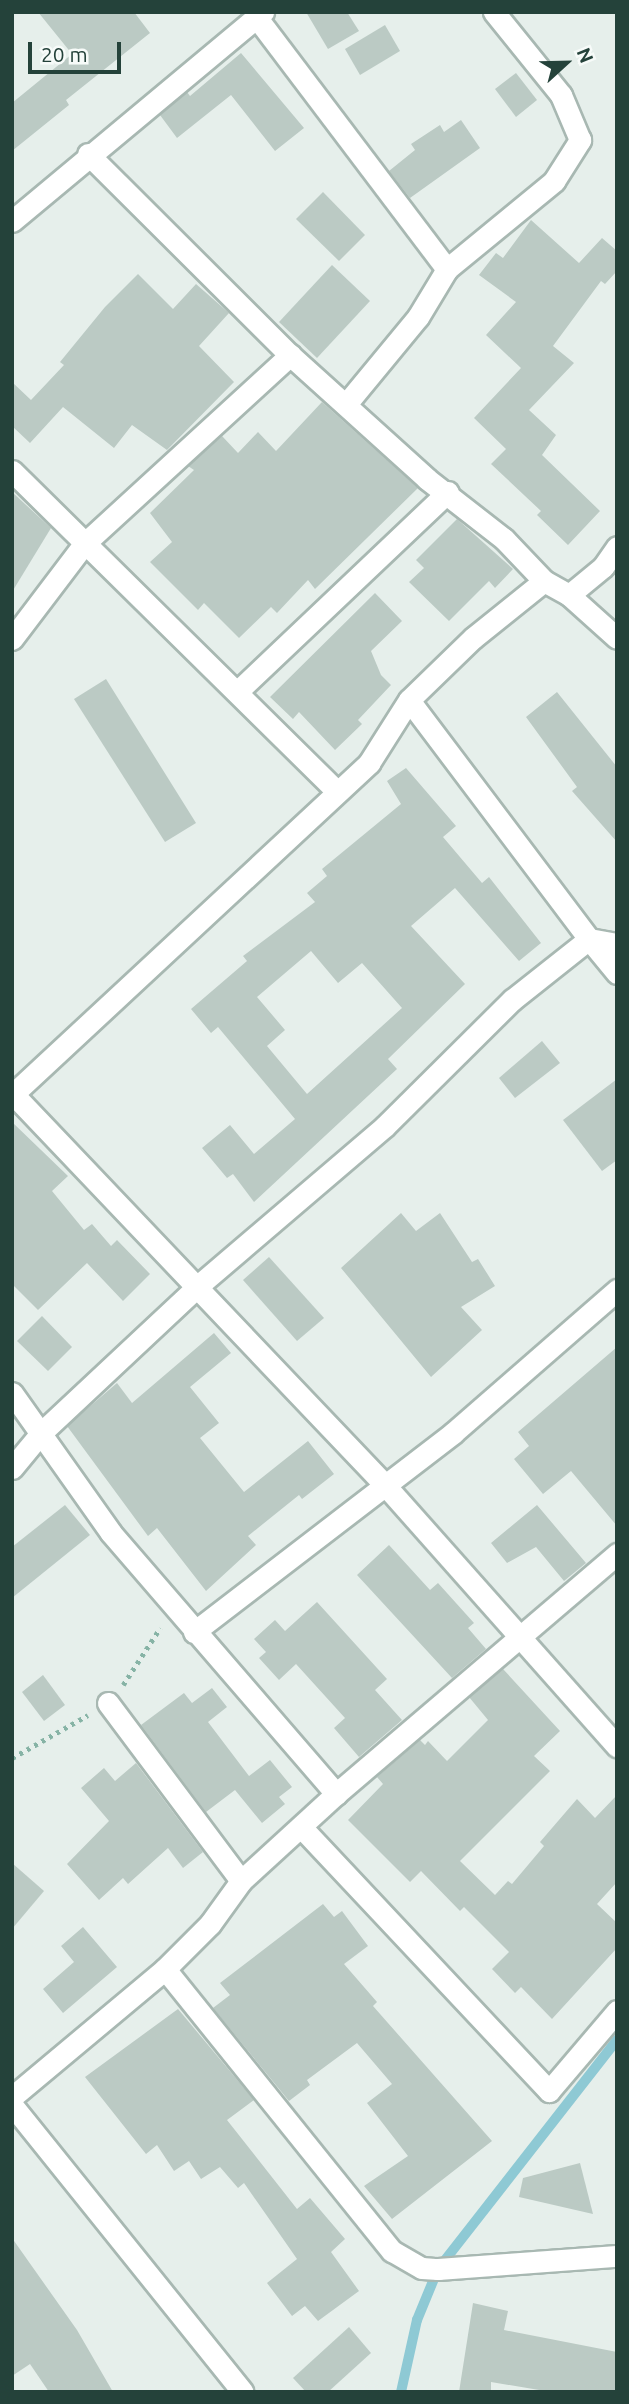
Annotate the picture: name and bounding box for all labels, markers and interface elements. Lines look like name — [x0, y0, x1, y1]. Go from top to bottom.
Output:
scale bar — [32, 28, 124, 72]
north arrow — [531, 28, 601, 98]
text: 20 m — [41, 42, 88, 66]
text: N — [573, 44, 598, 66]

